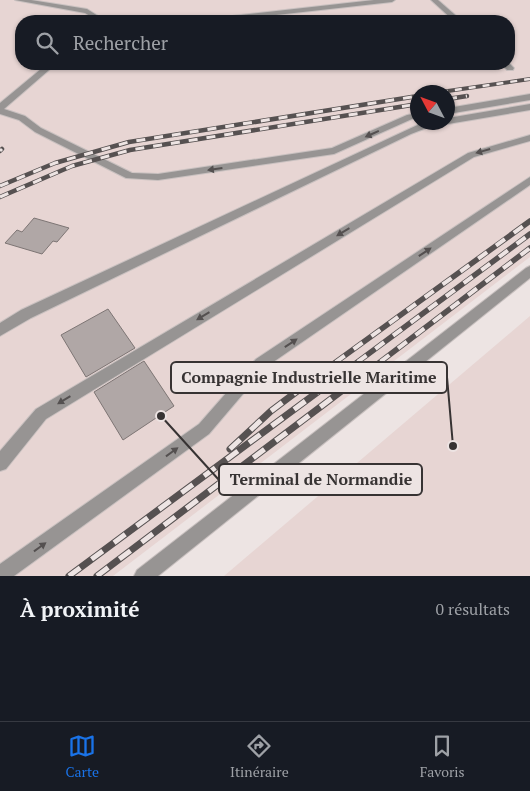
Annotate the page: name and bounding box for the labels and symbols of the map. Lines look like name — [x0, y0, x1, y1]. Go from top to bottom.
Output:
north arrow — [410, 85, 455, 130]
one-way arrow — [365, 129, 380, 138]
one-way arrow — [475, 148, 490, 156]
one-way arrow — [207, 165, 223, 173]
one-way arrow — [336, 228, 349, 237]
one-way arrow — [418, 247, 432, 257]
one-way arrow — [197, 312, 210, 321]
one-way arrow — [284, 338, 297, 348]
callout: Compagnie Industrielle Maritime — [171, 362, 447, 393]
text: Compagnie Industrielle Maritime — [181, 366, 437, 388]
one-way arrow — [58, 396, 71, 405]
one-way arrow — [165, 447, 179, 457]
callout: Terminal de Normandie — [219, 464, 422, 495]
text: Terminal de Normandie — [230, 468, 413, 490]
one-way arrow — [33, 542, 47, 552]

